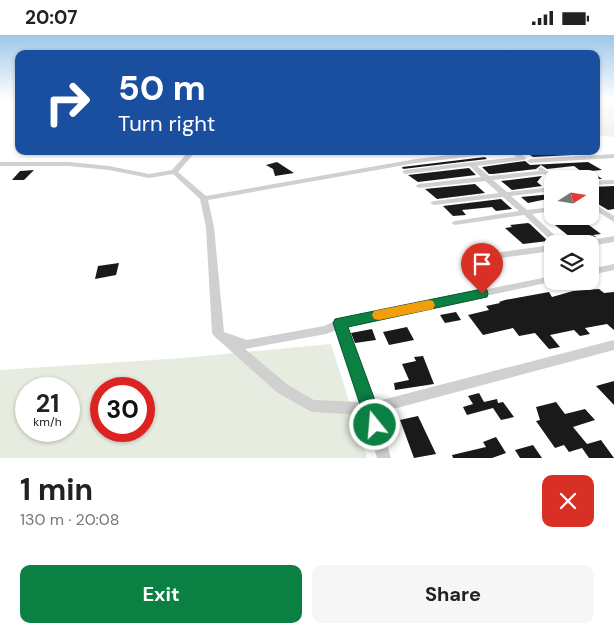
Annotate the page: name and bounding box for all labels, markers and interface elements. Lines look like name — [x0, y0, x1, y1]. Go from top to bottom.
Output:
text: 20:07 — [25, 5, 78, 30]
text: 50 m — [118, 65, 206, 111]
icon: right — [35, 70, 100, 135]
text: Turn right — [118, 109, 215, 138]
north arrow — [544, 170, 599, 225]
map controls — [544, 170, 599, 290]
button: layers — [544, 235, 599, 290]
pin — [461, 243, 503, 294]
icon: arrive — [468, 250, 496, 278]
speed limit sign: 30 — [90, 377, 155, 442]
text: 21 — [36, 387, 59, 420]
position arrow — [348, 398, 400, 450]
text: km/h — [33, 414, 62, 430]
text: 1 min — [20, 470, 93, 509]
button: close — [542, 475, 594, 527]
text: 130 m · 20:08 — [20, 509, 120, 530]
button: Exit — [20, 565, 302, 623]
button: Share — [312, 565, 594, 623]

